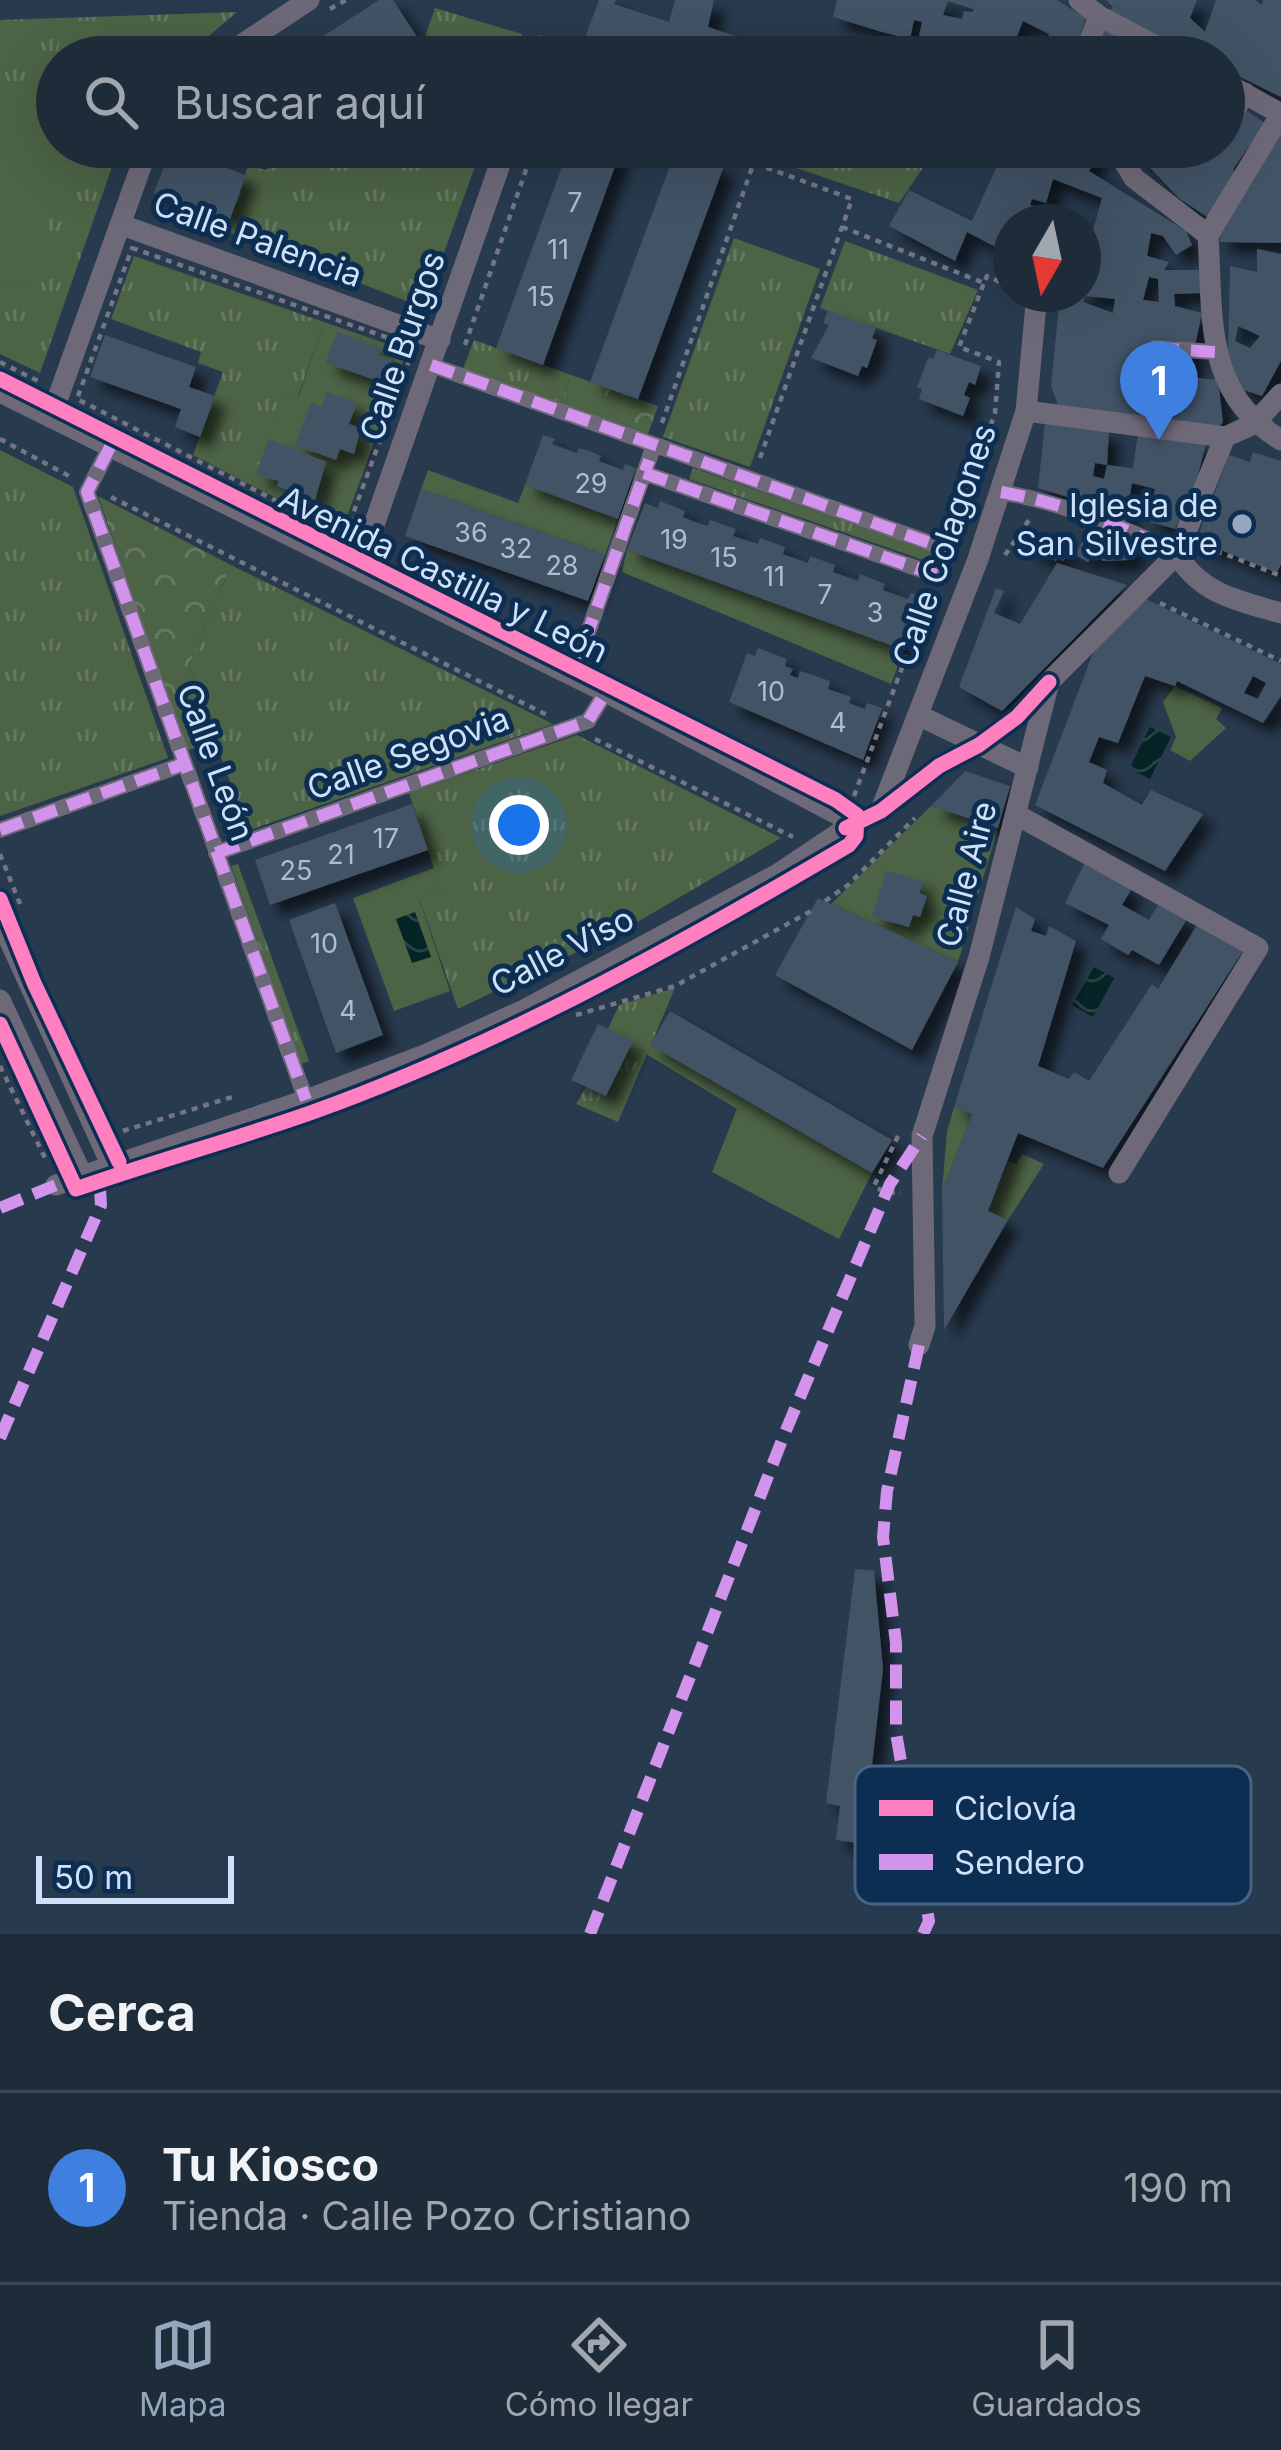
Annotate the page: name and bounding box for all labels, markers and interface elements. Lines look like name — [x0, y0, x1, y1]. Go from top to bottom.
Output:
search box — [36, 36, 1245, 168]
icon: search — [78, 69, 144, 135]
text: Buscar aquí — [174, 75, 425, 130]
street label: Calle Palencia — [148, 183, 368, 295]
house number: 7 — [567, 186, 583, 219]
north arrow — [993, 204, 1101, 312]
house number: 11 — [547, 233, 569, 266]
street label: Calle Burgos — [351, 246, 453, 446]
house number: 15 — [527, 280, 555, 313]
pin: 1 — [1120, 341, 1198, 440]
street label: Calle Colagones — [884, 419, 1004, 671]
house number: 29 — [574, 467, 608, 500]
street label: Avenida Castilla y León — [273, 477, 615, 671]
place label: Iglesia de San Silvestre — [1016, 485, 1218, 563]
marker: Iglesia de San Silvestre — [1229, 511, 1255, 537]
house number: 36 — [454, 516, 488, 549]
house number: 19 — [660, 523, 688, 556]
house number: 32 — [499, 532, 533, 565]
house number: 15 — [710, 541, 738, 574]
house number: 28 — [545, 549, 579, 582]
house number: 11 — [763, 560, 785, 593]
house number: 7 — [817, 578, 833, 611]
house number: 3 — [867, 596, 883, 629]
house number: 10 — [757, 675, 785, 708]
street label: Calle León — [169, 678, 263, 846]
street label: Calle Segovia — [302, 698, 514, 808]
house number: 4 — [829, 706, 847, 739]
your location — [489, 795, 549, 855]
street label: Calle Aire — [927, 797, 1005, 951]
house number: 17 — [373, 822, 399, 855]
house number: 21 — [327, 838, 355, 871]
house number: 25 — [280, 854, 312, 887]
street label: Calle Viso — [484, 898, 640, 1004]
house number: 10 — [310, 927, 338, 960]
house number: 4 — [339, 994, 357, 1027]
legend — [855, 1766, 1251, 1904]
text: Ciclovía — [954, 1788, 1077, 1828]
text: Sendero — [954, 1842, 1085, 1882]
scale bar — [36, 1850, 234, 1903]
text: 50 m — [54, 1857, 133, 1897]
text: Cerca — [48, 1982, 196, 2043]
text: Tu Kiosco — [162, 2137, 379, 2192]
text: 1 — [79, 2164, 95, 2211]
text: 190 m — [1123, 2164, 1233, 2211]
text: Tienda · Calle Pozo Cristiano — [162, 2192, 692, 2239]
tab: Mapa — [139, 2312, 227, 2424]
tab: Cómo llegar — [505, 2312, 693, 2424]
tab: Guardados — [971, 2312, 1142, 2424]

